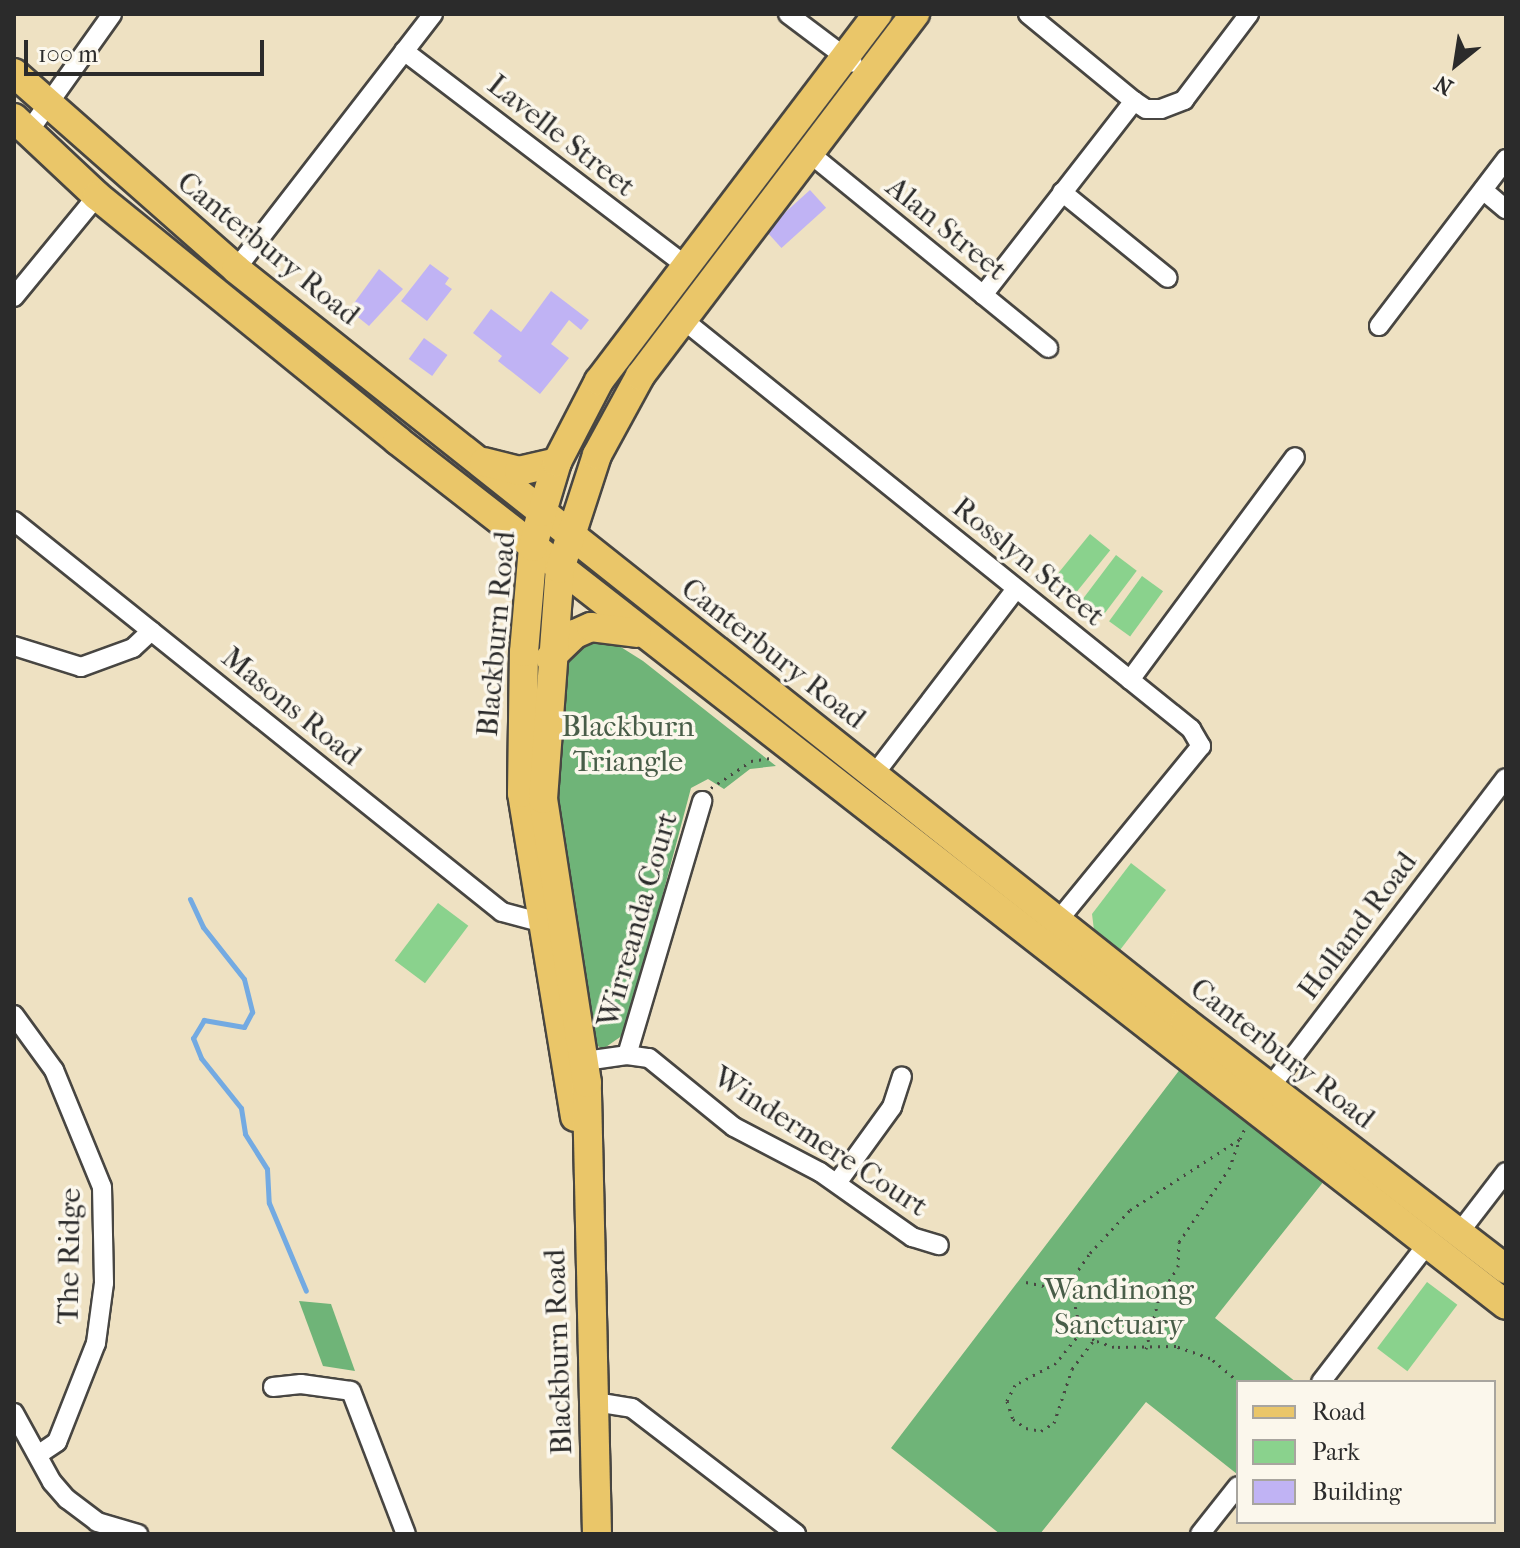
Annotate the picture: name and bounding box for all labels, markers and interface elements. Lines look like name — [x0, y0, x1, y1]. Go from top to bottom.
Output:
scale bar — [28, 24, 268, 74]
north arrow — [1416, 24, 1496, 104]
text: 100 m — [38, 40, 98, 68]
street label: Lavelle Street — [480, 67, 642, 205]
text: N — [1430, 69, 1458, 100]
street label: Canterbury Road — [170, 165, 366, 333]
street label: Alan Street — [878, 169, 1014, 289]
street label: Rosslyn Street — [945, 490, 1111, 634]
street label: Blackburn Road — [470, 530, 524, 738]
street label: Canterbury Road — [674, 571, 872, 737]
street label: Masons Road — [214, 640, 368, 774]
park label: Blackburn Triangle — [562, 709, 694, 780]
street label: Wirreanda Court — [590, 808, 686, 1032]
street label: Holland Road — [1291, 845, 1425, 1007]
street label: Canterbury Road — [1183, 971, 1381, 1137]
street label: Windermere Court — [706, 1059, 934, 1225]
street label: The Ridge — [51, 1187, 89, 1325]
street label: Blackburn Road — [537, 1248, 581, 1456]
park label: Wandinong Sanctuary — [1044, 1272, 1194, 1342]
legend — [1236, 1380, 1496, 1524]
text: Road — [1312, 1398, 1365, 1426]
text: Park — [1312, 1438, 1360, 1466]
text: Building — [1312, 1478, 1402, 1506]

